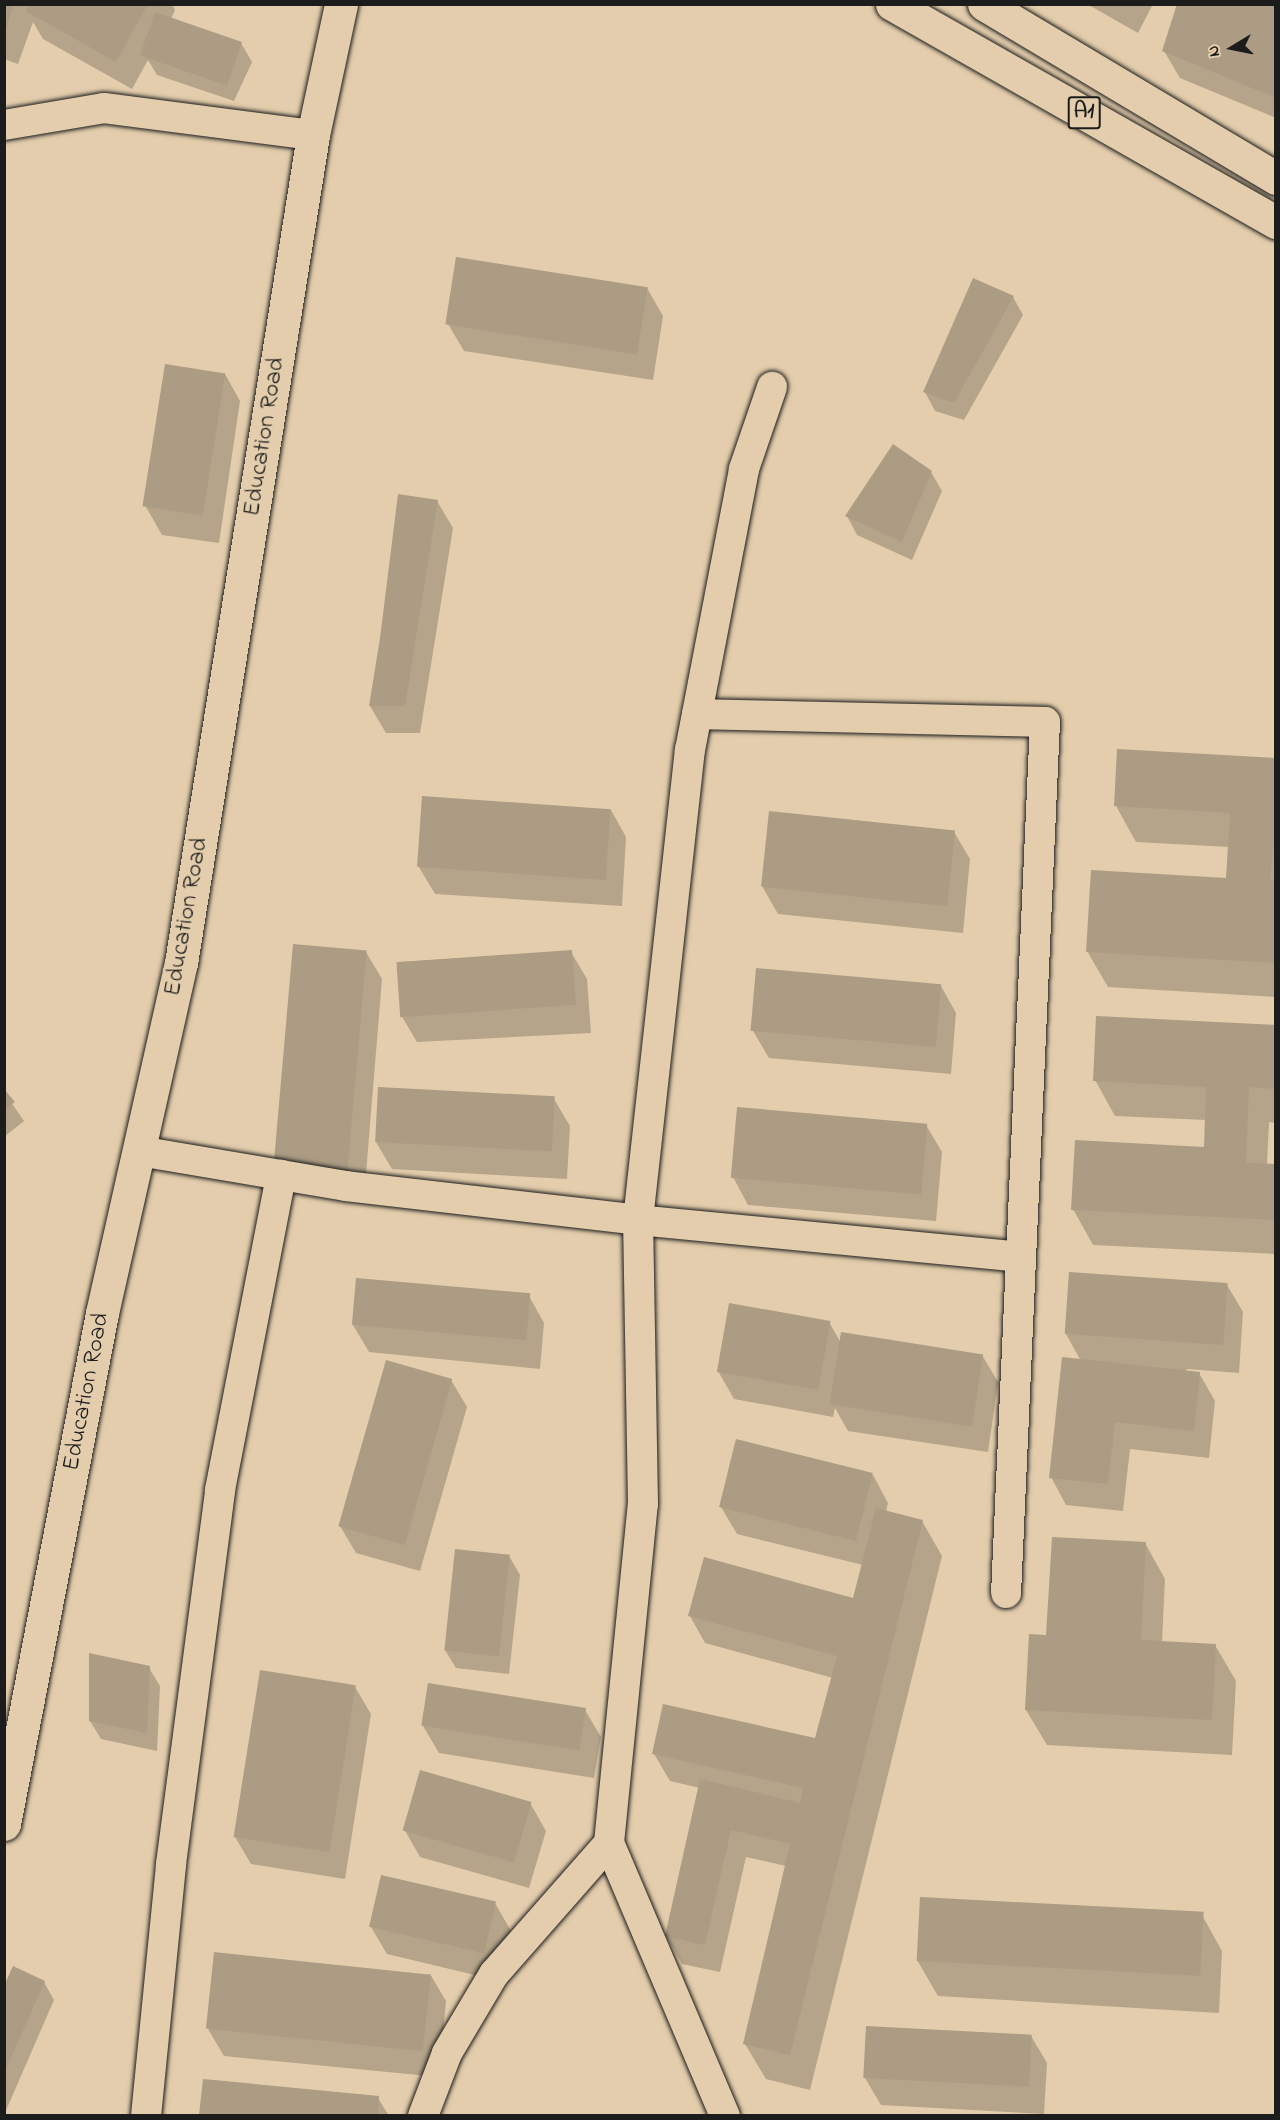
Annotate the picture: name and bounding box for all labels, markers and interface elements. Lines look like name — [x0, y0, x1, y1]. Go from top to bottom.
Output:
north arrow — [1202, 18, 1262, 78]
text: N — [1202, 44, 1227, 59]
road number: A1 — [1068, 94, 1100, 132]
street label: Education Road — [238, 356, 292, 518]
street label: Education Road — [159, 836, 215, 998]
street label: Education Road — [58, 1311, 116, 1473]

